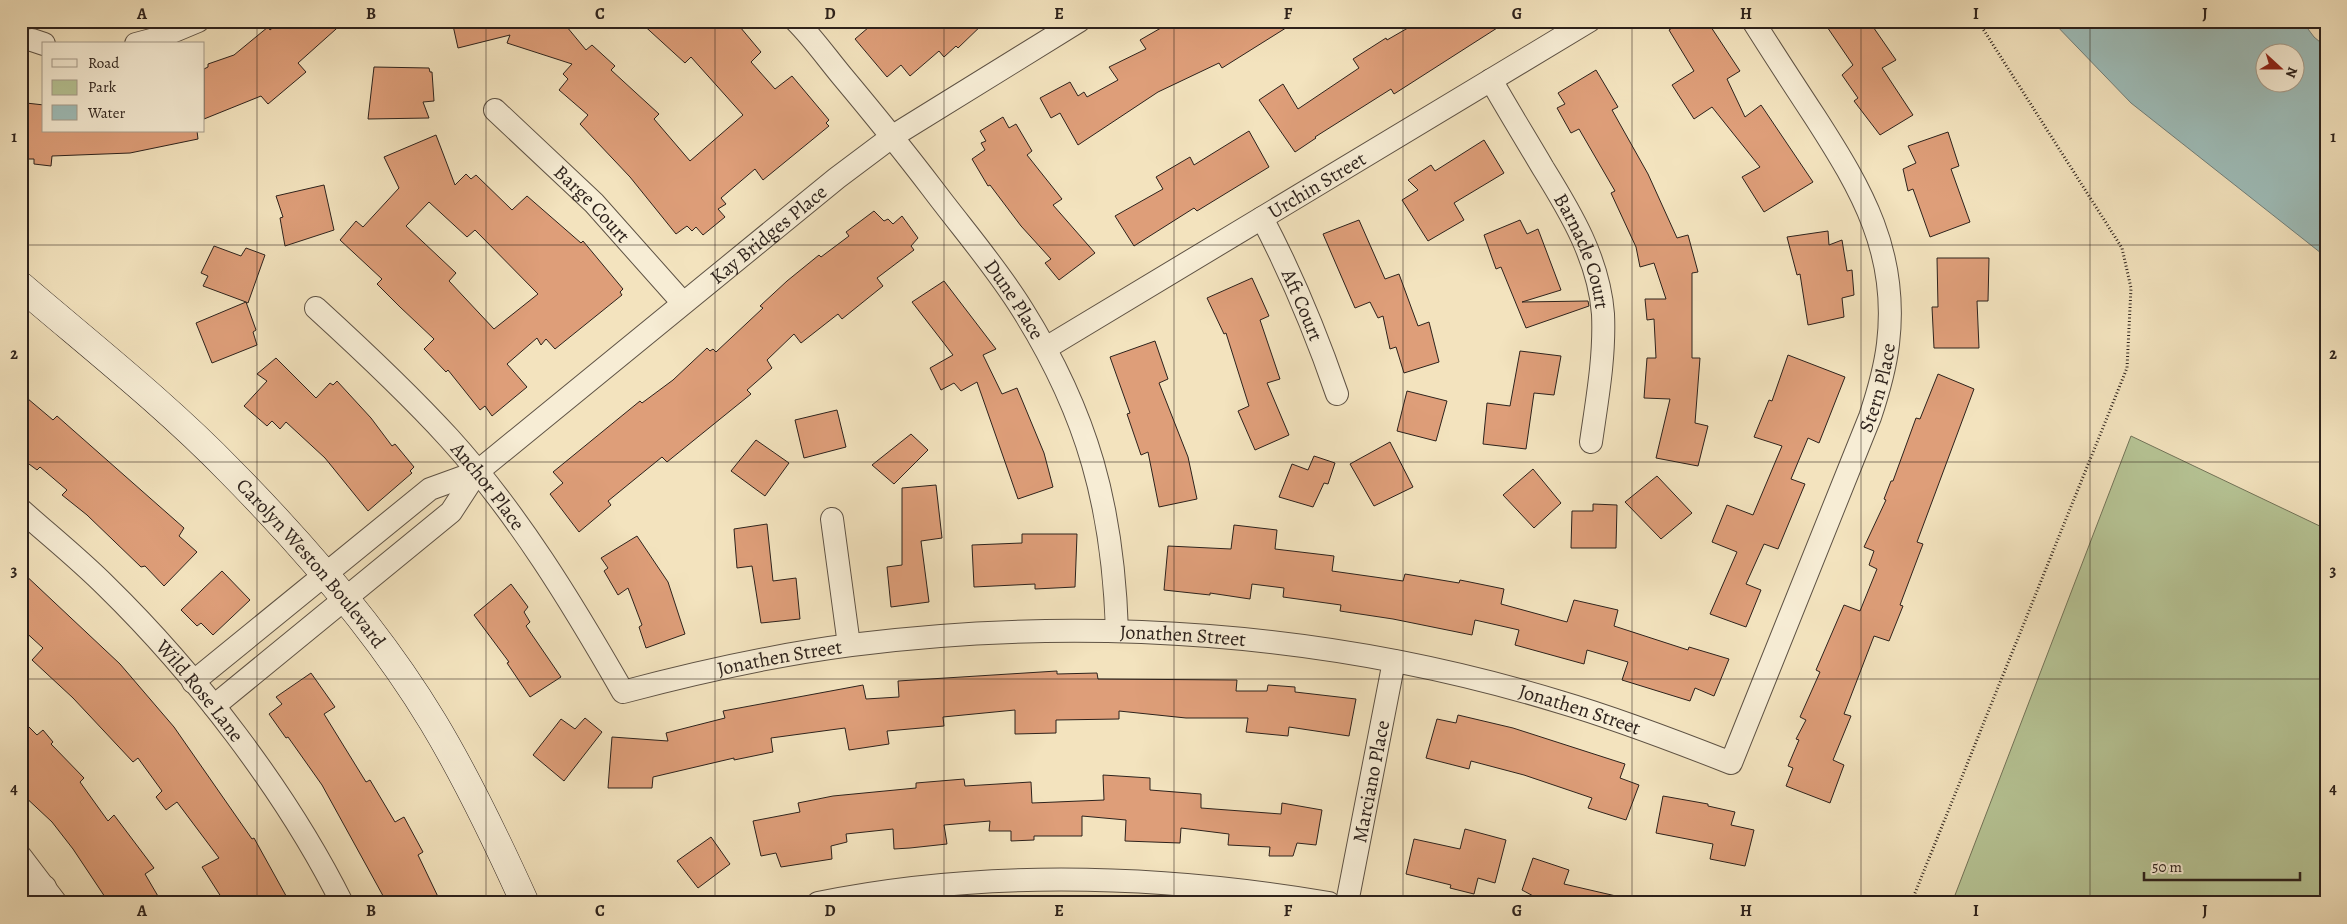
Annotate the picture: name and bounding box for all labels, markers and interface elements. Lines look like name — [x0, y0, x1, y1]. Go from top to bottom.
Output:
text: A — [136, 3, 148, 25]
text: B — [366, 3, 376, 25]
text: C — [595, 3, 605, 25]
text: D — [824, 3, 836, 25]
text: E — [1054, 3, 1064, 25]
text: F — [1284, 3, 1293, 25]
text: G — [1512, 3, 1522, 25]
text: H — [1740, 3, 1752, 25]
text: I — [1973, 3, 1979, 25]
text: J — [2202, 3, 2208, 25]
legend — [42, 42, 205, 132]
north arrow — [2254, 42, 2304, 92]
text: Road — [88, 53, 120, 73]
text: N — [2281, 64, 2302, 81]
text: Park — [88, 77, 117, 97]
text: Water — [87, 103, 125, 123]
text: 1 — [11, 126, 17, 148]
text: 1 — [2330, 126, 2336, 148]
street label: Urchin Street — [1263, 145, 1371, 225]
street label: Barge Court — [548, 159, 637, 249]
street label: Kay Bridges Place — [704, 178, 832, 290]
street label: Barnacle Court — [1548, 188, 1616, 311]
street label: Dune Place — [978, 253, 1051, 344]
street label: Aft Court — [1275, 264, 1330, 345]
street label: Stern Place — [1852, 341, 1902, 436]
text: 2 — [10, 343, 18, 365]
text: 2 — [2329, 343, 2337, 365]
street label: Anchor Place — [444, 435, 531, 535]
street label: Carolyn Weston Boulevard — [230, 472, 392, 653]
text: 3 — [11, 560, 18, 582]
text: 3 — [2330, 560, 2337, 582]
street label: Jonathen Street — [1119, 618, 1248, 653]
street label: Wild Rose Lane — [149, 633, 250, 747]
street label: Jonathen Street — [715, 633, 844, 682]
street label: Jonathen Street — [1516, 677, 1645, 741]
street label: Marciano Place — [1346, 718, 1396, 845]
text: 4 — [10, 778, 18, 800]
text: 4 — [2329, 778, 2337, 800]
scale bar — [2144, 849, 2301, 881]
text: 50 m — [2152, 857, 2182, 877]
text: A — [136, 900, 148, 922]
text: B — [366, 900, 376, 922]
text: C — [595, 900, 605, 922]
text: D — [824, 900, 836, 922]
text: E — [1054, 900, 1064, 922]
text: F — [1284, 900, 1293, 922]
text: G — [1512, 900, 1522, 922]
text: H — [1740, 900, 1752, 922]
text: I — [1973, 900, 1979, 922]
text: J — [2202, 900, 2208, 922]

